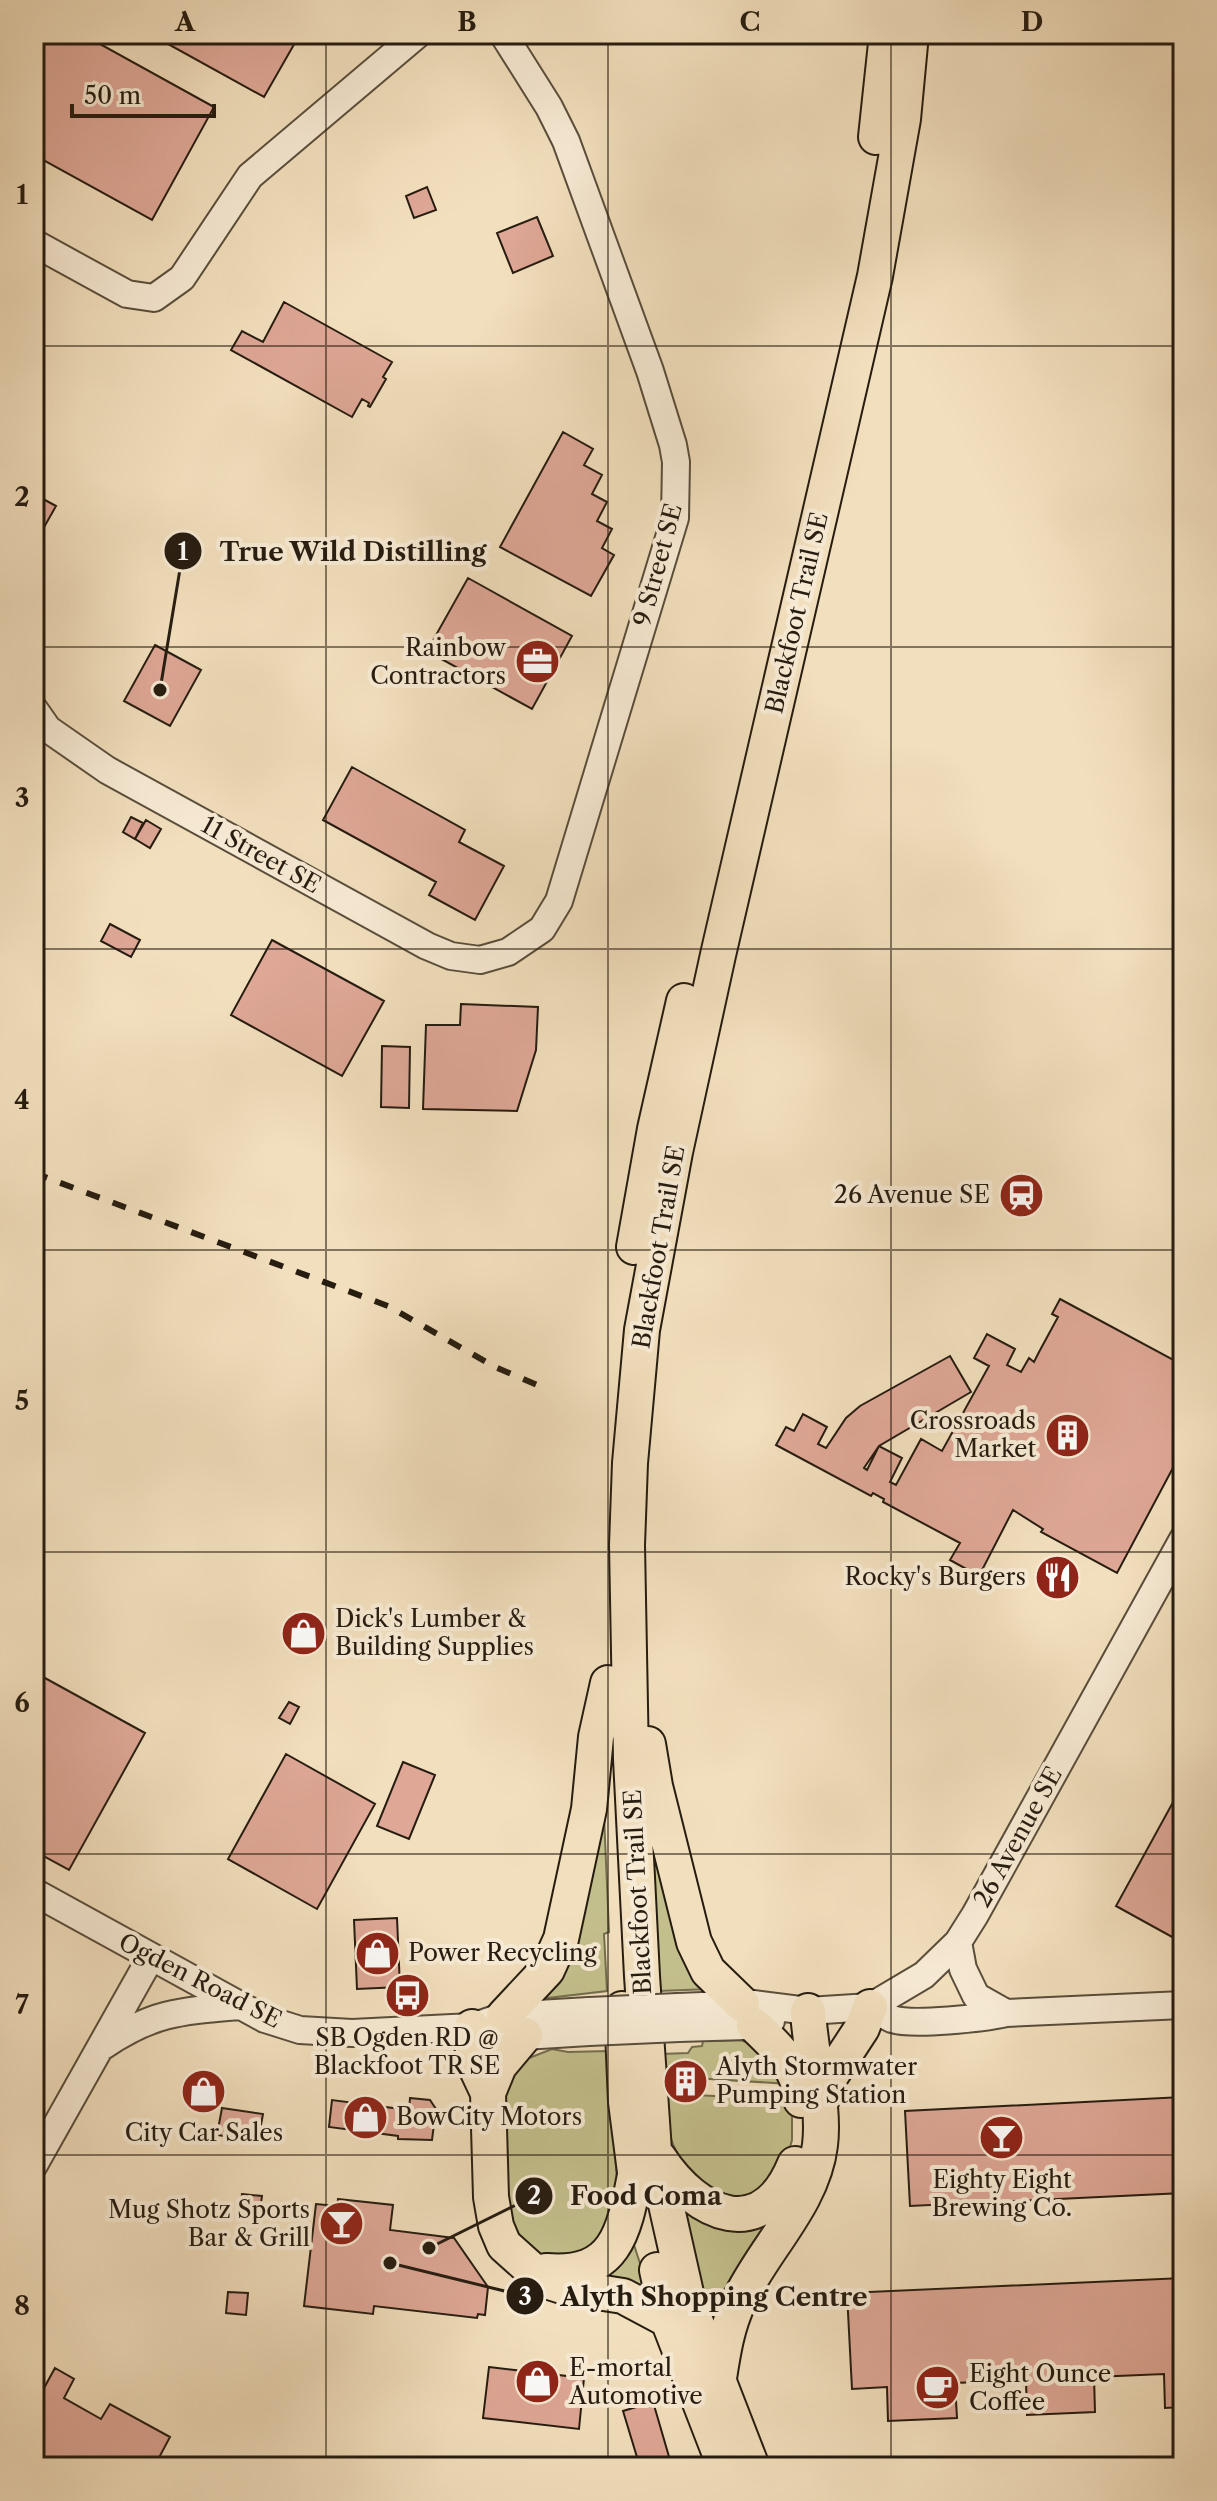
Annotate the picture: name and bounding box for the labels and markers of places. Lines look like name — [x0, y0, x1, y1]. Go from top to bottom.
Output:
callout: True Wild Distilling — [163, 526, 503, 576]
place label: Rainbow Contractors — [370, 633, 507, 690]
office icon: Rainbow Contractors — [513, 638, 561, 686]
station icon: 26 Avenue SE — [997, 1171, 1045, 1219]
place label: 26 Avenue SE — [834, 1180, 990, 1209]
place label: Crossroads Market — [910, 1406, 1037, 1463]
building icon: Crossroads Market — [1043, 1411, 1091, 1459]
restaurant icon: Rocky's Burgers — [1033, 1553, 1081, 1601]
place label: Rocky's Burgers — [845, 1562, 1026, 1591]
place label: Dick's Lumber & Building Supplies — [335, 1604, 534, 1661]
shop icon: Dick's Lumber & Building Supplies — [280, 1609, 328, 1657]
shop icon: Power Recycling — [353, 1929, 401, 1977]
place label: Power Recycling — [408, 1938, 597, 1967]
bus stop icon: SB Ogden RD @ Blackfoot TR SE — [383, 1972, 431, 2020]
place label: SB Ogden RD @ Blackfoot TR SE — [314, 2023, 500, 2080]
place label: Alyth Stormwater Pumping Station — [715, 2052, 917, 2109]
building icon: Alyth Stormwater Pumping Station — [661, 2057, 709, 2105]
shop icon: City Car Sales — [180, 2067, 228, 2115]
shop icon: BowCity Motors — [341, 2093, 389, 2141]
place label: BowCity Motors — [396, 2102, 582, 2131]
bar icon: Eighty Eight Brewing Co. — [978, 2114, 1026, 2162]
place label: City Car Sales — [125, 2118, 283, 2147]
place label: Eighty Eight Brewing Co. — [932, 2165, 1072, 2222]
callout: Food Coma — [514, 2171, 738, 2221]
place label: Mug Shotz Sports Bar & Grill — [108, 2195, 310, 2252]
bar icon: Mug Shotz Sports Bar & Grill — [317, 2200, 365, 2248]
callout: Alyth Shopping Centre — [505, 2271, 884, 2321]
place label: E-mortal Automotive — [568, 2353, 703, 2410]
shop icon: E-mortal Automotive — [514, 2358, 562, 2406]
place label: Eight Ounce Coffee — [969, 2359, 1111, 2416]
cafe icon: Eight Ounce Coffee — [914, 2364, 962, 2412]

